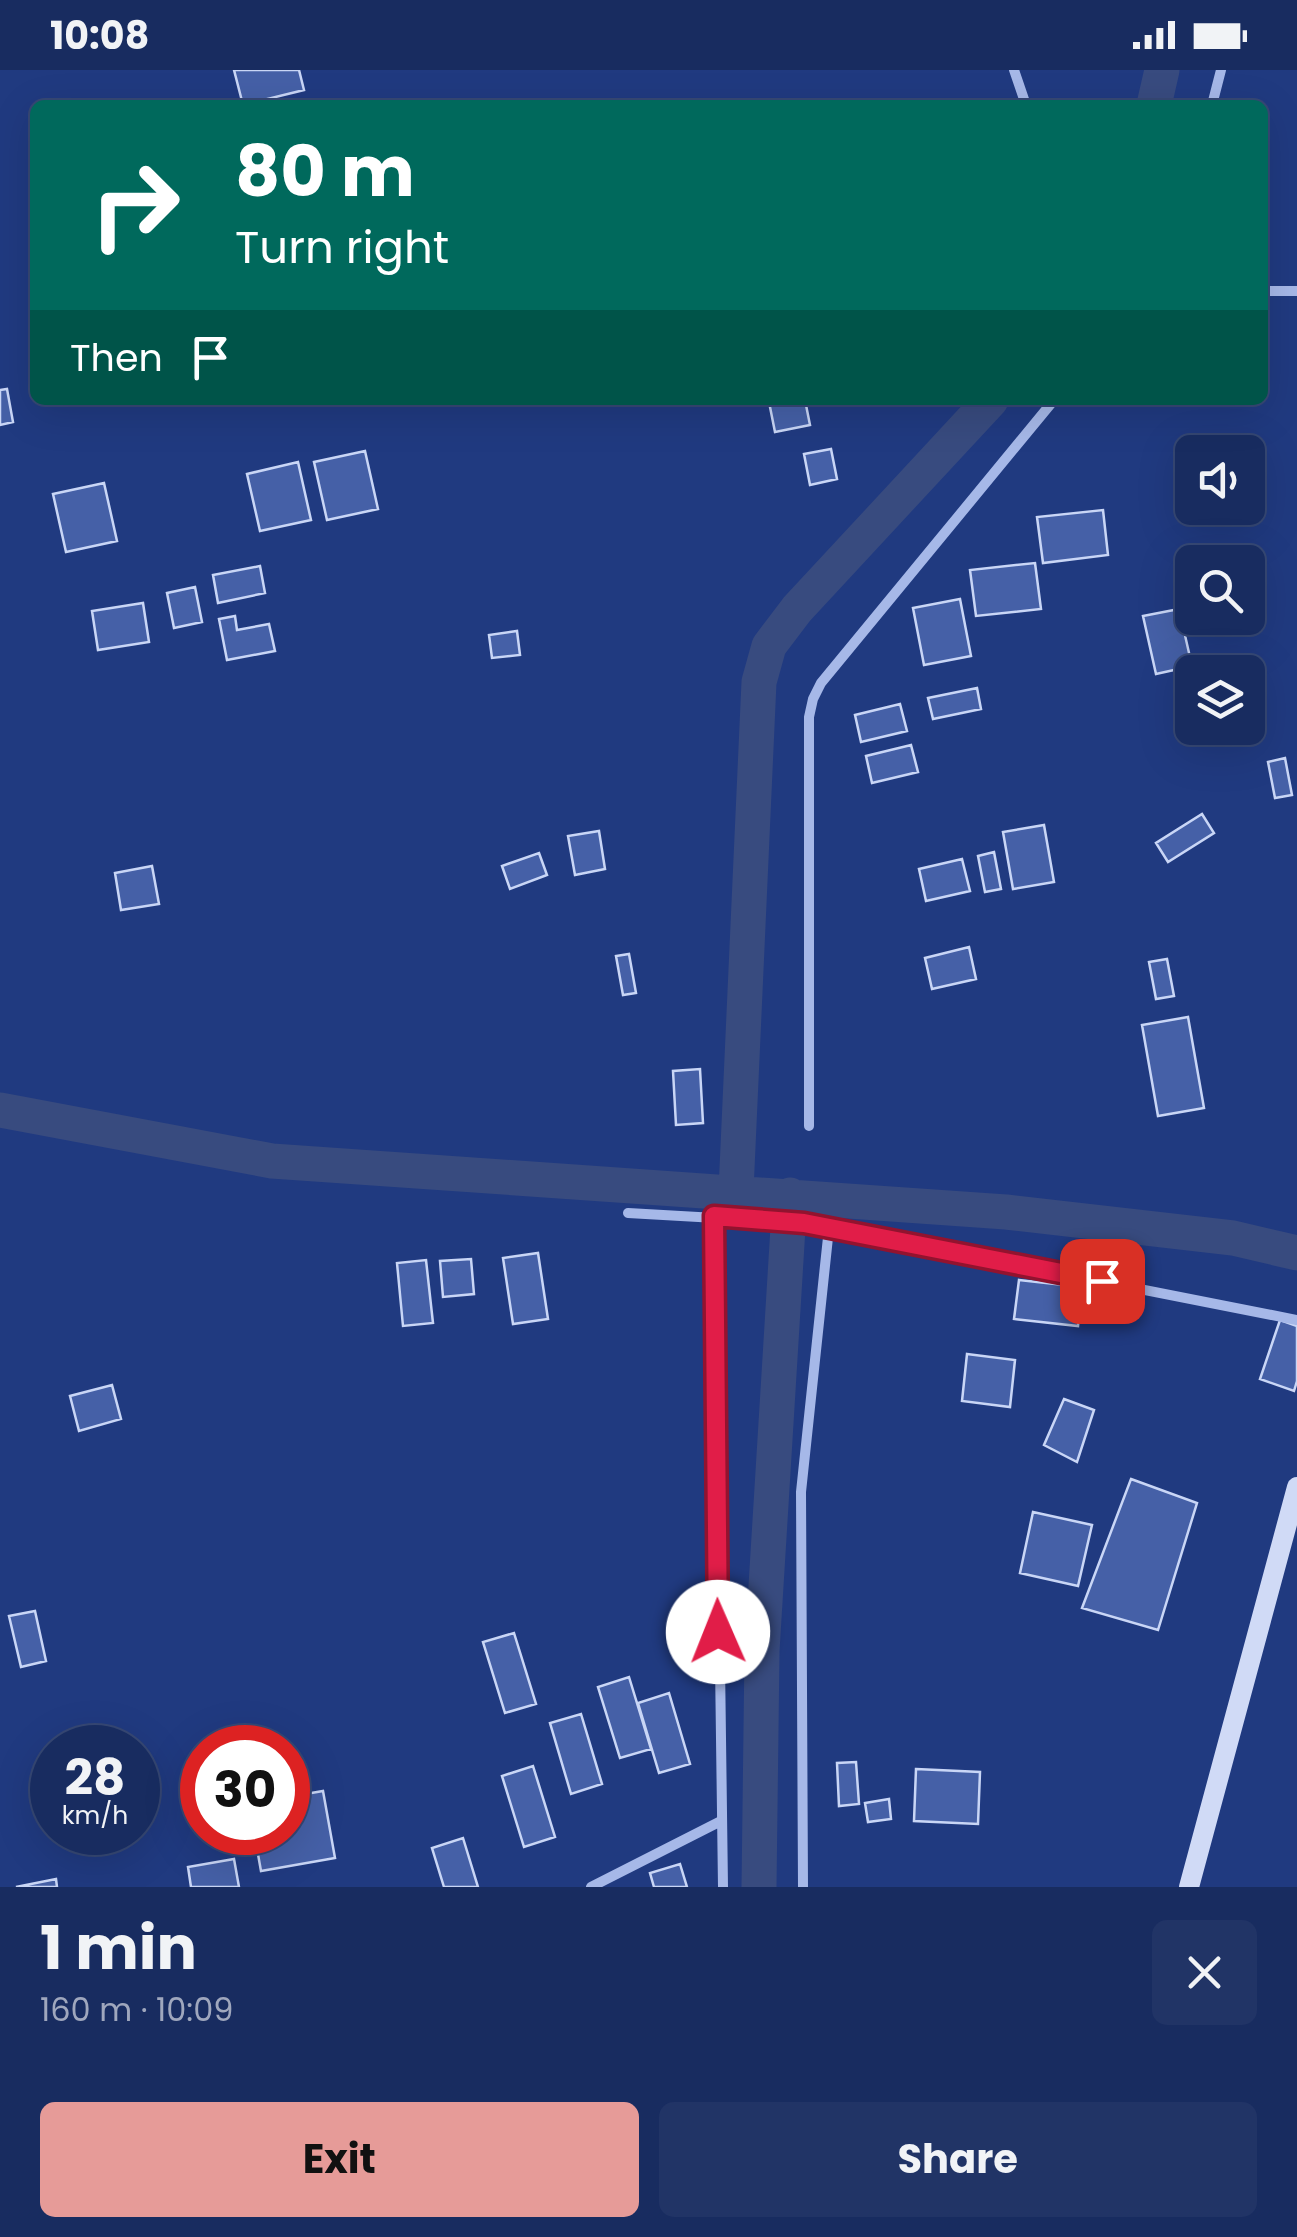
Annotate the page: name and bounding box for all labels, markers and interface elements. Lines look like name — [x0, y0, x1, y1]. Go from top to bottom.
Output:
text: 10:08 — [50, 9, 149, 62]
text: 80 m — [235, 122, 415, 221]
icon: right — [70, 140, 200, 270]
text: Turn right — [235, 216, 449, 279]
icon: arrive — [183, 330, 238, 385]
text: Then — [70, 331, 163, 384]
map controls — [1175, 435, 1265, 745]
button: sound — [1175, 435, 1265, 525]
button: search — [1175, 545, 1265, 635]
button: layers — [1175, 655, 1265, 745]
pin — [1060, 1239, 1145, 1324]
icon: arrive — [1075, 1254, 1130, 1309]
position arrow — [666, 1580, 770, 1684]
speed limit sign: 30 — [180, 1725, 310, 1855]
text: 28 — [65, 1742, 125, 1813]
text: km/h — [62, 1798, 128, 1833]
text: 1 min — [40, 1906, 197, 1990]
button: close — [1152, 1920, 1257, 2025]
text: 160 m · 10:09 — [40, 1987, 233, 2032]
button: Exit — [40, 2102, 639, 2217]
button: Share — [659, 2102, 1257, 2217]

